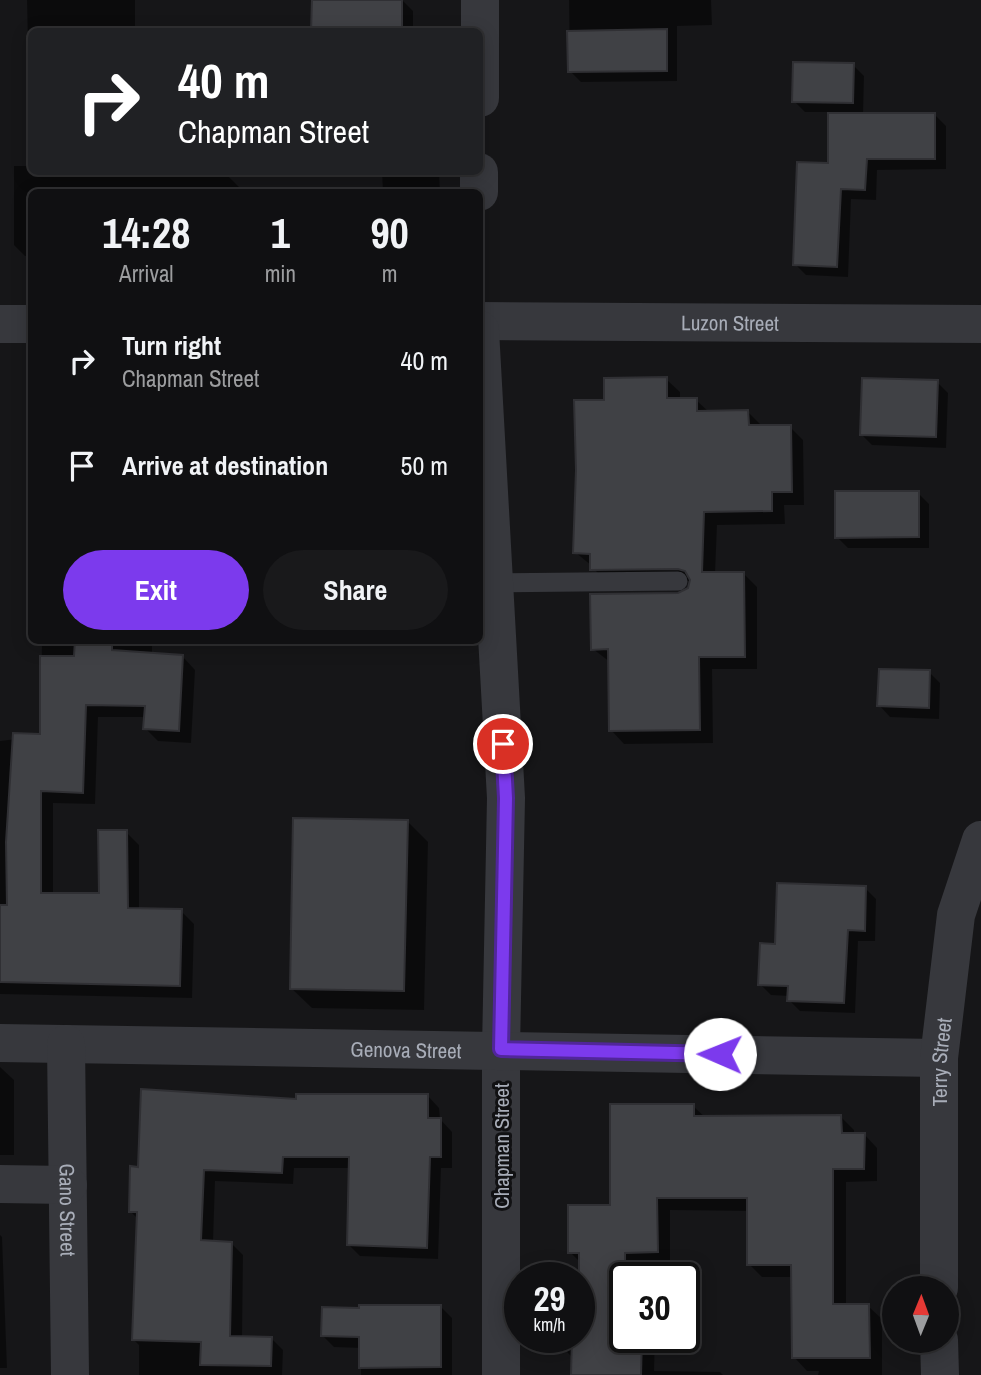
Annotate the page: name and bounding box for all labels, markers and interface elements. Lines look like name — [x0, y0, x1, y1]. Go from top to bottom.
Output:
text: 40 m — [178, 47, 270, 113]
icon: right — [63, 56, 154, 147]
text: Chapman Street — [178, 110, 369, 153]
text: 14:28 — [102, 205, 190, 261]
text: 1 — [271, 205, 290, 261]
text: 90 — [370, 205, 409, 261]
text: Arrival — [119, 258, 174, 289]
text: min — [265, 258, 296, 289]
text: m — [382, 258, 397, 289]
street label: Luzon Street — [681, 308, 779, 337]
text: Turn right — [122, 328, 221, 363]
icon: right — [63, 342, 101, 380]
text: 40 m — [401, 343, 448, 378]
text: Chapman Street — [122, 363, 259, 394]
icon: arrive — [63, 447, 101, 485]
text: Arrive at destination — [122, 448, 328, 483]
text: 50 m — [401, 448, 448, 483]
button: Exit — [63, 550, 249, 630]
button: Share — [263, 550, 448, 630]
pin — [473, 714, 533, 774]
icon: arrive — [484, 725, 522, 763]
street label: Terry Street — [924, 1016, 958, 1107]
position arrow — [683, 1017, 757, 1091]
street label: Genova Street — [350, 1034, 462, 1065]
street label: Chapman Street — [487, 1083, 516, 1209]
street label: Gano Street — [53, 1163, 83, 1257]
speed limit sign: 30 — [609, 1262, 700, 1353]
text: 29 — [534, 1275, 565, 1322]
north arrow — [882, 1276, 959, 1353]
map controls — [882, 1276, 959, 1353]
text: km/h — [534, 1312, 566, 1337]

